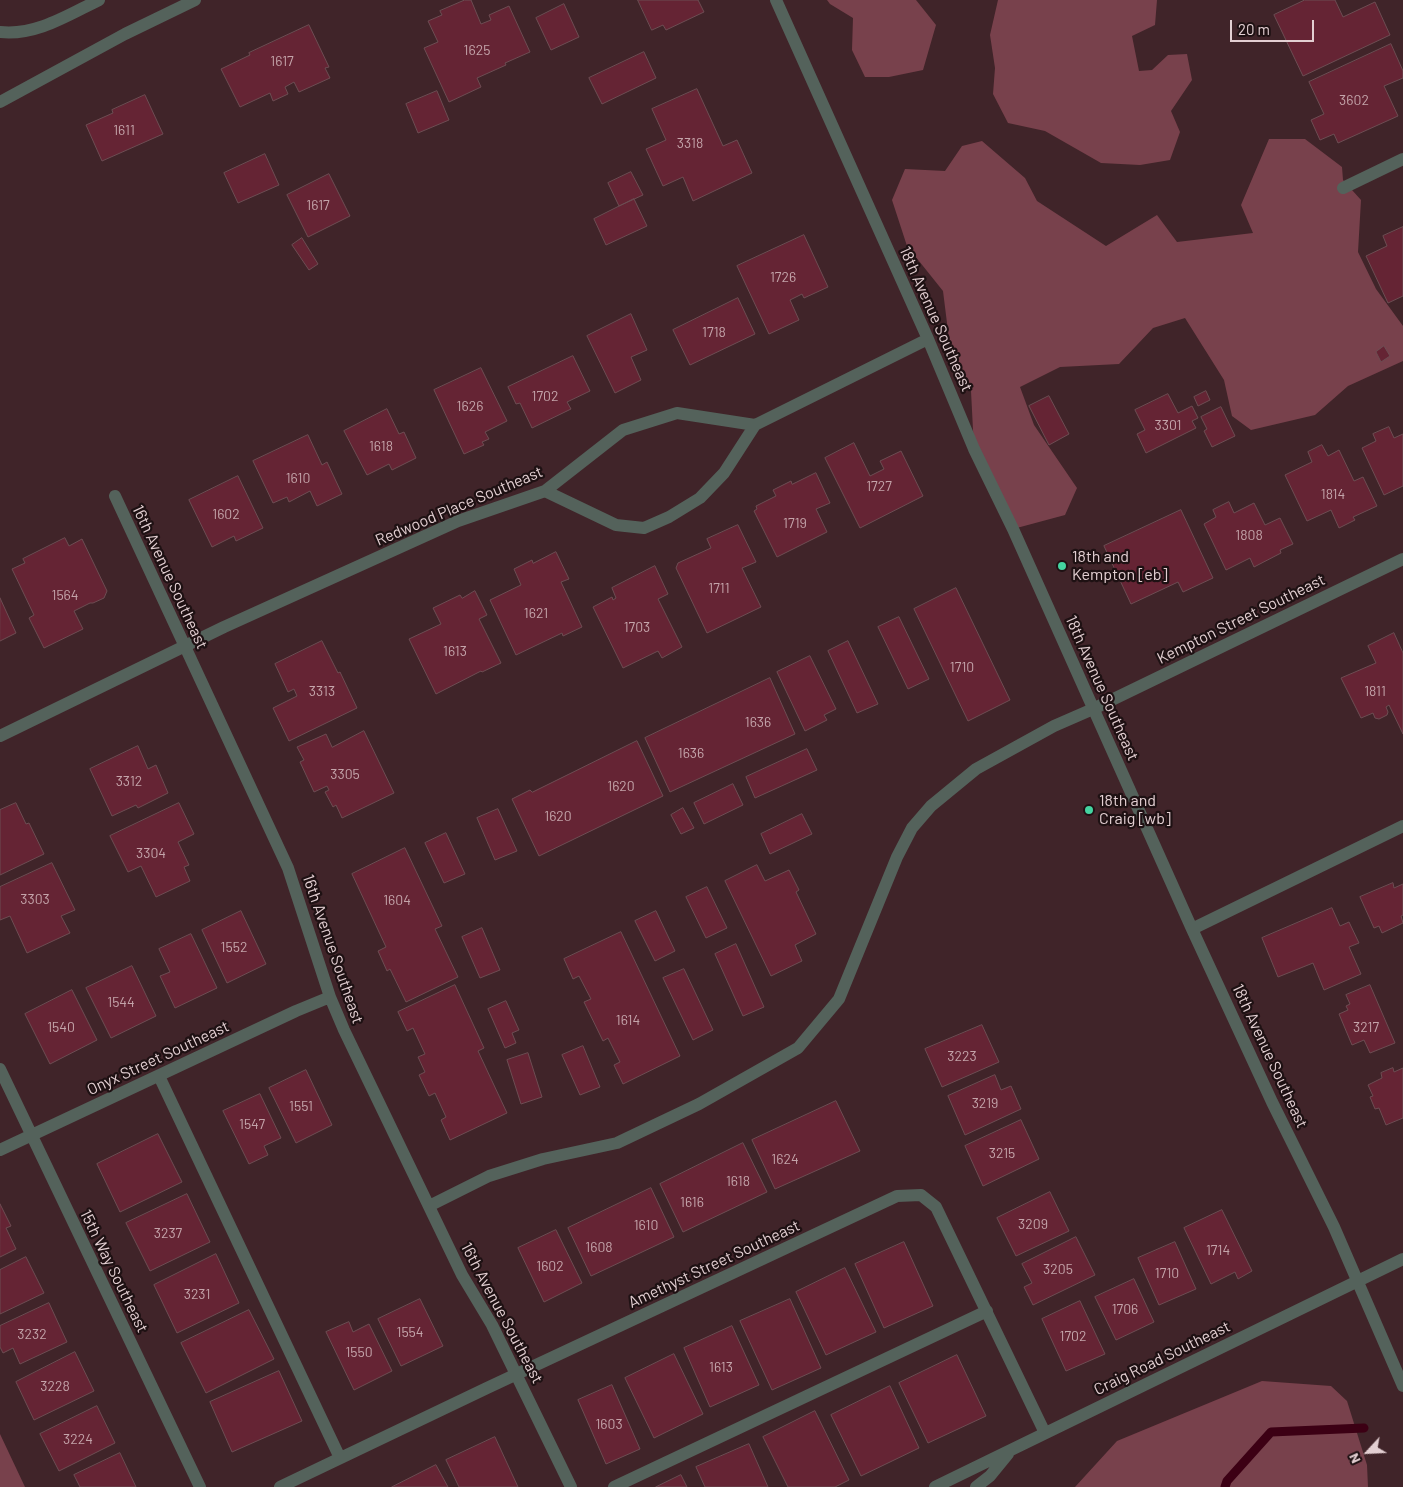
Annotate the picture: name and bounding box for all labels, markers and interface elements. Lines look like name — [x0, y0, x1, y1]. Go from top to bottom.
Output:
scale bar — [1233, 10, 1317, 42]
text: 20 m — [1238, 20, 1270, 38]
house number: 1625 — [464, 42, 490, 58]
house number: 1617 — [270, 53, 294, 69]
house number: 3602 — [1339, 92, 1369, 108]
house number: 1611 — [113, 122, 135, 138]
house number: 3318 — [677, 135, 703, 151]
house number: 1617 — [306, 197, 330, 213]
street label: 18th Avenue Southeast — [895, 244, 977, 394]
house number: 1726 — [770, 269, 796, 285]
house number: 1718 — [702, 324, 726, 340]
house number: 1702 — [532, 388, 558, 404]
house number: 1626 — [457, 398, 483, 414]
house number: 3301 — [1155, 417, 1181, 433]
house number: 1618 — [369, 438, 393, 454]
street label: Redwood Place Southeast — [372, 462, 546, 550]
house number: 1610 — [286, 470, 310, 486]
house number: 1727 — [866, 478, 892, 494]
house number: 1814 — [1321, 486, 1345, 502]
street label: 16th Avenue Southeast — [128, 502, 212, 652]
house number: 1602 — [212, 506, 240, 522]
house number: 1719 — [783, 515, 807, 531]
house number: 1808 — [1235, 527, 1263, 543]
place label: 18th and Kempton [eb] — [1072, 547, 1168, 585]
marker: 18th and Kempton [eb] — [1056, 560, 1068, 572]
street label: Kempton Street Southeast — [1154, 570, 1328, 668]
house number: 1711 — [708, 580, 730, 596]
house number: 1564 — [51, 587, 79, 603]
house number: 1621 — [524, 605, 548, 621]
street label: 18th Avenue Southeast — [1061, 613, 1143, 763]
house number: 1703 — [624, 619, 650, 635]
house number: 1613 — [443, 643, 467, 659]
house number: 1710 — [950, 659, 974, 675]
house number: 3313 — [309, 683, 335, 699]
house number: 1811 — [1364, 683, 1386, 699]
house number: 1636 — [745, 714, 771, 730]
house number: 1636 — [678, 745, 704, 761]
house number: 3305 — [330, 766, 360, 782]
house number: 3312 — [116, 773, 142, 789]
house number: 1620 — [607, 778, 635, 794]
place label: 18th and Craig [wb] — [1099, 791, 1171, 829]
marker: 18th and Craig [wb] — [1083, 804, 1095, 816]
house number: 1620 — [544, 808, 572, 824]
house number: 3304 — [136, 845, 166, 861]
street label: 16th Avenue Southeast — [298, 872, 368, 1026]
house number: 3303 — [20, 891, 50, 907]
house number: 1604 — [383, 892, 411, 908]
house number: 1552 — [221, 939, 247, 955]
street label: 18th Avenue Southeast — [1228, 981, 1312, 1131]
house number: 1544 — [107, 994, 135, 1010]
house number: 1614 — [616, 1012, 640, 1028]
street label: Onyx Street Southeast — [84, 1017, 232, 1099]
house number: 1540 — [47, 1019, 75, 1035]
house number: 3217 — [1353, 1019, 1379, 1035]
house number: 3223 — [947, 1048, 977, 1064]
house number: 3219 — [972, 1095, 998, 1111]
house number: 1551 — [289, 1098, 313, 1114]
house number: 1547 — [239, 1116, 265, 1132]
house number: 3215 — [989, 1145, 1015, 1161]
house number: 1624 — [771, 1151, 799, 1167]
house number: 1618 — [726, 1173, 750, 1189]
house number: 1616 — [680, 1194, 704, 1210]
street label: 15th Way Southeast — [76, 1206, 152, 1336]
street label: Amethyst Street Southeast — [625, 1216, 803, 1312]
house number: 3209 — [1018, 1216, 1048, 1232]
house number: 1610 — [634, 1217, 658, 1233]
house number: 3237 — [154, 1225, 182, 1241]
street label: 16th Avenue Southeast — [457, 1239, 547, 1387]
house number: 1608 — [585, 1239, 613, 1255]
house number: 1714 — [1206, 1242, 1230, 1258]
house number: 1602 — [536, 1258, 564, 1274]
house number: 3205 — [1043, 1261, 1073, 1277]
house number: 1710 — [1155, 1265, 1179, 1281]
house number: 3231 — [184, 1286, 210, 1302]
house number: 1706 — [1112, 1301, 1138, 1317]
street label: Craig Road Southeast — [1091, 1317, 1233, 1399]
house number: 1554 — [396, 1324, 424, 1340]
house number: 3232 — [17, 1326, 47, 1342]
house number: 1702 — [1060, 1328, 1086, 1344]
house number: 1550 — [345, 1344, 373, 1360]
house number: 1613 — [709, 1359, 733, 1375]
house number: 3228 — [40, 1378, 70, 1394]
house number: 1603 — [595, 1416, 623, 1432]
north arrow — [1343, 1427, 1393, 1477]
house number: 3224 — [63, 1431, 93, 1447]
text: N — [1344, 1451, 1364, 1466]

